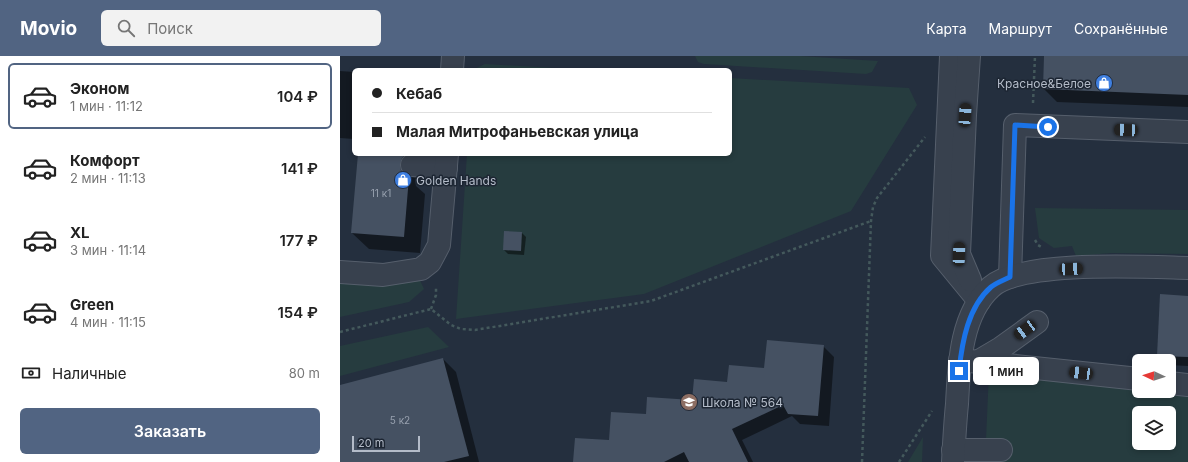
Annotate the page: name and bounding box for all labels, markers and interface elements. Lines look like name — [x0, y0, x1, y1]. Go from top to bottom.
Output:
search box — [101, 10, 381, 46]
text: Movio — [20, 17, 77, 40]
icon: search — [115, 17, 137, 39]
text: Поиск — [147, 19, 193, 38]
text: Карта — [926, 20, 967, 37]
text: Маршрут — [989, 20, 1052, 37]
text: Сохранённые — [1074, 20, 1168, 37]
shop icon: Красное&Белое — [1094, 73, 1114, 93]
place label: Красное&Белое — [997, 76, 1091, 91]
icon: car — [22, 78, 58, 114]
text: Эконом — [70, 79, 129, 98]
text: Кебаб — [396, 84, 442, 103]
text: 104 ₽ — [277, 87, 318, 106]
text: 1 мин · 11:12 — [70, 98, 143, 114]
car — [958, 103, 972, 127]
route start — [1039, 118, 1057, 136]
text: Малая Митрофаньевская улица — [396, 122, 639, 141]
car — [1114, 124, 1138, 136]
icon: car — [22, 150, 58, 186]
text: Комфорт — [70, 151, 140, 170]
text: 141 ₽ — [281, 159, 318, 178]
text: 2 мин · 11:13 — [70, 170, 146, 186]
shop icon: Golden Hands — [393, 170, 413, 190]
place label: Golden Hands — [416, 173, 496, 188]
house number: 11 к1 — [371, 187, 391, 199]
icon: car — [22, 222, 58, 258]
text: XL — [70, 223, 90, 242]
text: 177 ₽ — [279, 231, 318, 250]
text: 3 мин · 11:14 — [70, 242, 146, 258]
car — [953, 242, 965, 266]
car — [1059, 262, 1083, 276]
icon: car — [22, 294, 58, 330]
text: Green — [70, 295, 114, 314]
text: 154 ₽ — [278, 303, 318, 322]
text: 4 мин · 11:15 — [70, 314, 146, 330]
car — [1012, 318, 1038, 342]
north arrow — [1132, 354, 1176, 398]
map controls — [1132, 354, 1176, 450]
callout: 1 мин — [973, 357, 1039, 385]
icon: cash — [20, 362, 42, 384]
route end — [950, 362, 968, 380]
text: 1 мин — [988, 363, 1024, 379]
text: Наличные — [52, 364, 126, 383]
text: 80 m — [289, 365, 320, 381]
car — [1068, 366, 1094, 380]
school or university icon: Школа № 564 — [679, 392, 699, 412]
place label: Школа № 564 — [702, 395, 783, 410]
button: layers — [1132, 406, 1176, 450]
button: Заказать — [20, 408, 320, 454]
house number: 5 к2 — [390, 414, 410, 426]
scale bar — [352, 434, 420, 453]
text: 20 m — [358, 436, 384, 450]

